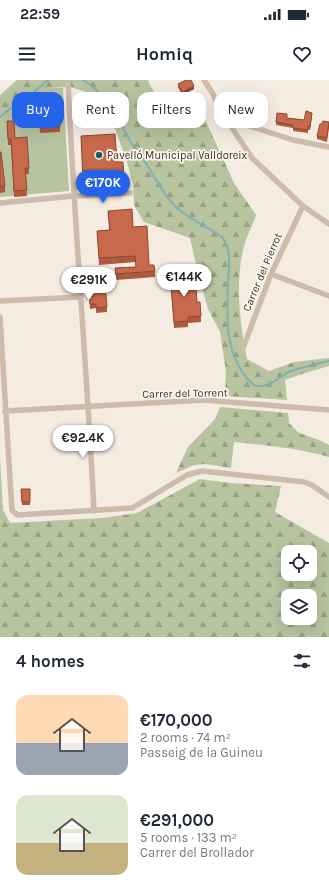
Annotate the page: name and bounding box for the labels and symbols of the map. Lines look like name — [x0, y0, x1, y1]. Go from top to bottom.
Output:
place label: Pavelló Municipal Valldoreix — [107, 149, 248, 162]
marker: Pavelló Municipal Valldoreix — [94, 150, 104, 160]
pin: €170K — [75, 170, 131, 204]
street label: Carrer del Pierrot — [240, 231, 285, 313]
pin: €144K — [156, 264, 212, 298]
pin: €291K — [61, 267, 117, 301]
street label: Carrer del Torrent — [142, 386, 228, 401]
pin: €92.4K — [50, 425, 116, 459]

